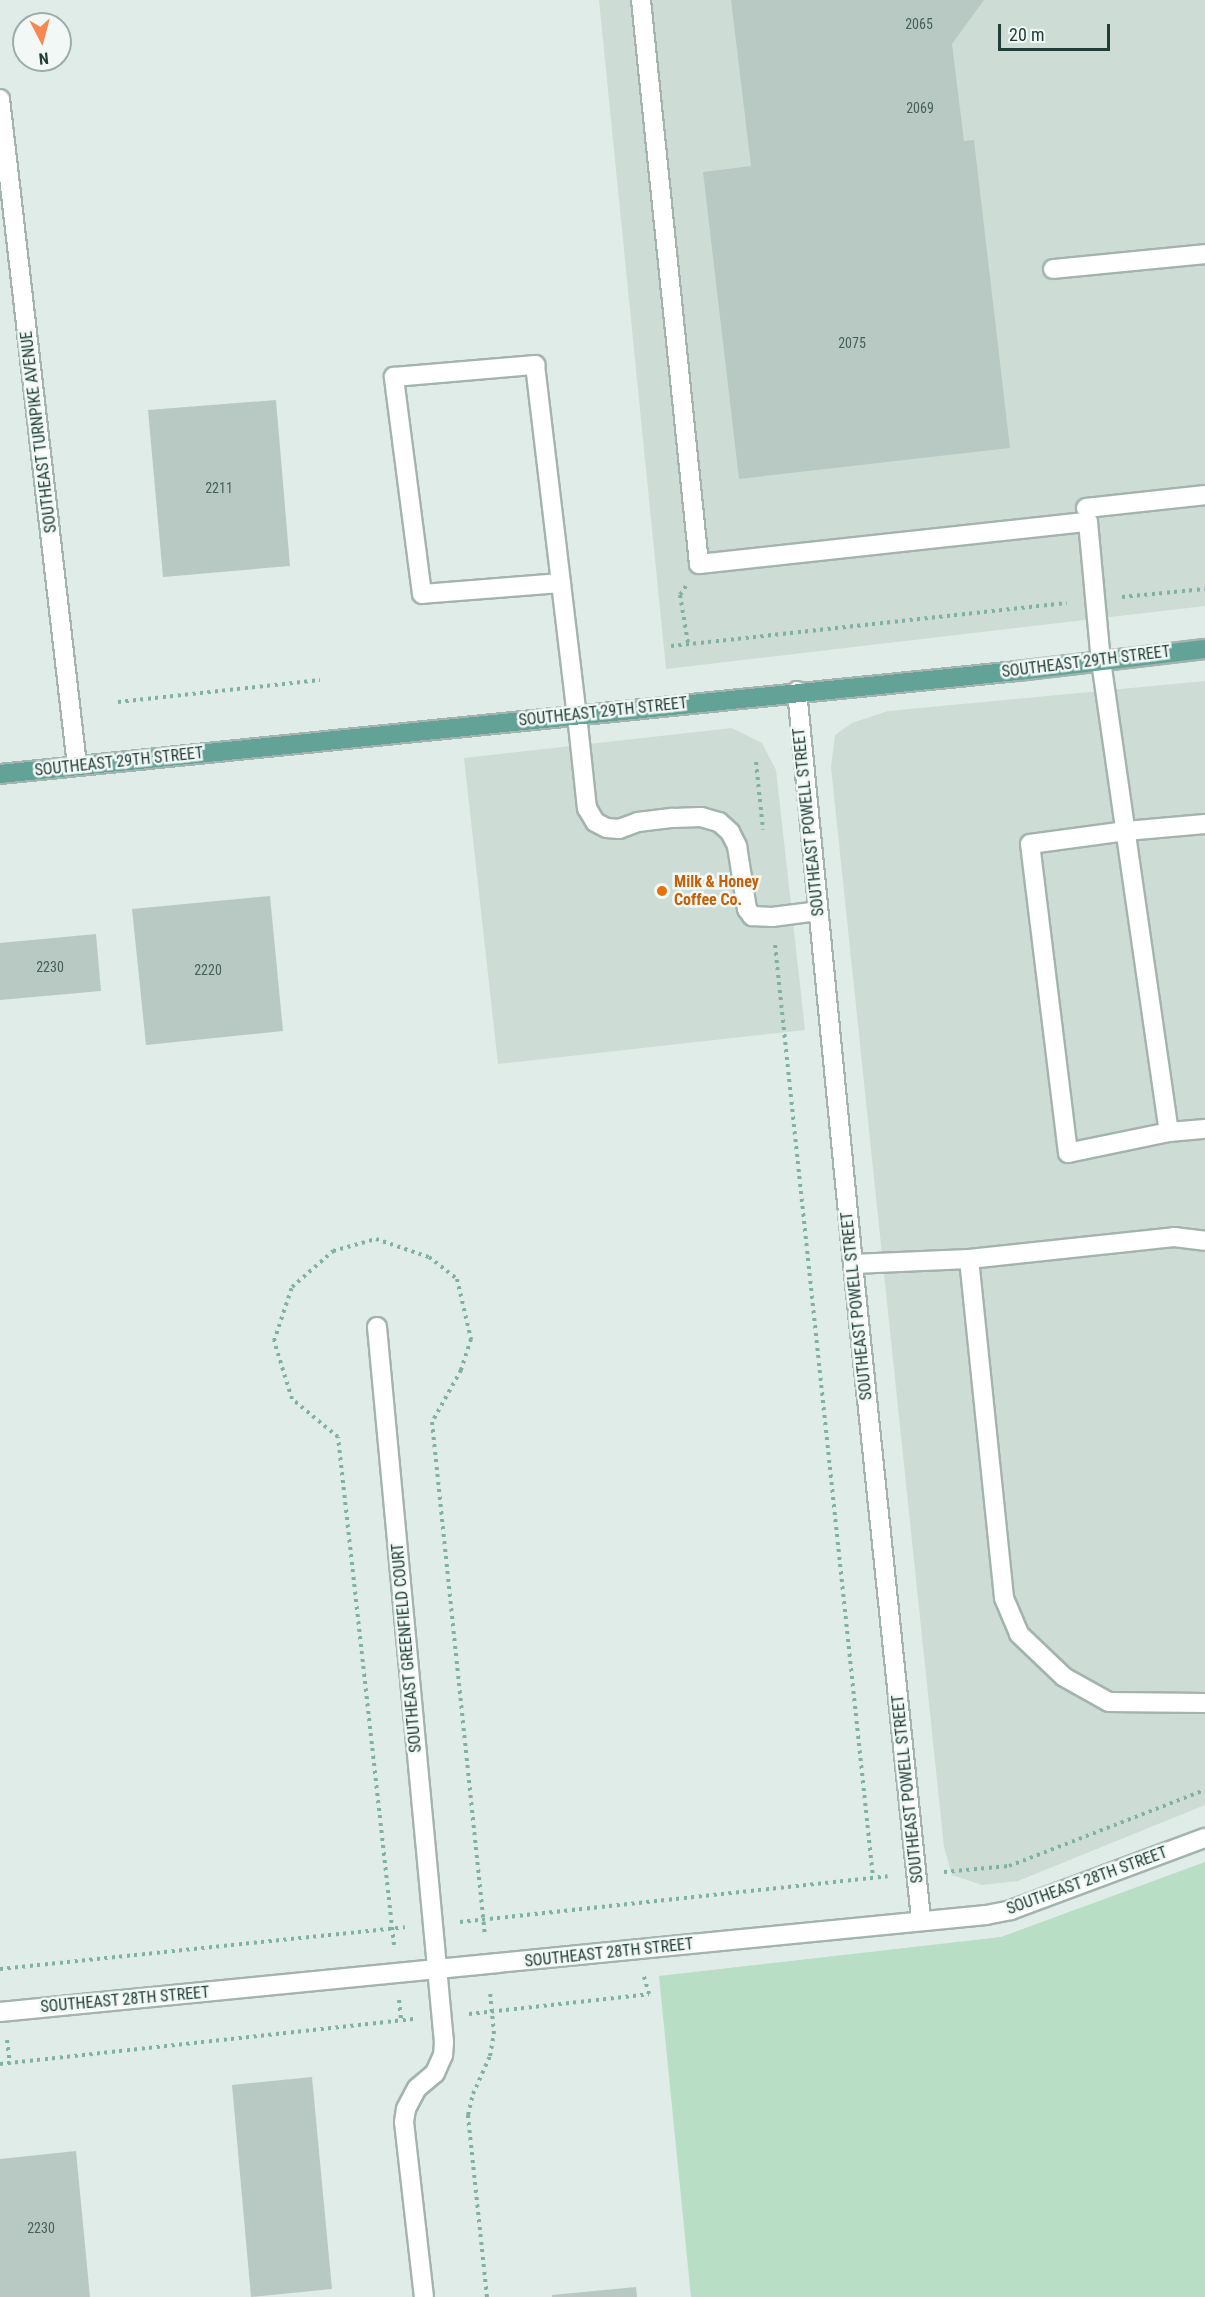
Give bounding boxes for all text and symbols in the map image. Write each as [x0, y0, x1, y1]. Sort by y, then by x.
north arrow [12, 12, 72, 72]
scale bar [1001, 12, 1114, 50]
house number: 2065 [905, 16, 933, 32]
text: 20 m [1009, 24, 1044, 45]
text: N [38, 48, 50, 68]
house number: 2069 [906, 100, 934, 116]
street label: SOUTHEAST TURNPIKE AVENUE [17, 330, 61, 534]
house number: 2075 [838, 335, 866, 351]
house number: 2211 [205, 480, 233, 496]
street label: SOUTHEAST 29TH STREET [1001, 642, 1171, 682]
street label: SOUTHEAST 29TH STREET [518, 694, 688, 730]
street label: SOUTHEAST POWELL STREET [790, 727, 828, 917]
street label: SOUTHEAST 29TH STREET [34, 744, 204, 780]
place label: Milk & Honey Coffee Co. [674, 872, 759, 910]
marker: Milk & Honey Coffee Co. [655, 884, 669, 898]
house number: 2230 [36, 959, 64, 975]
house number: 2220 [194, 962, 222, 978]
street label: SOUTHEAST POWELL STREET [838, 1211, 876, 1401]
street label: SOUTHEAST GREENFIELD COURT [388, 1542, 426, 1754]
street label: SOUTHEAST POWELL STREET [889, 1694, 927, 1884]
street label: SOUTHEAST 28TH STREET [1004, 1843, 1170, 1919]
street label: SOUTHEAST 28TH STREET [524, 1935, 694, 1971]
street label: SOUTHEAST 28TH STREET [40, 1983, 210, 2017]
house number: 2230 [27, 2220, 55, 2236]

